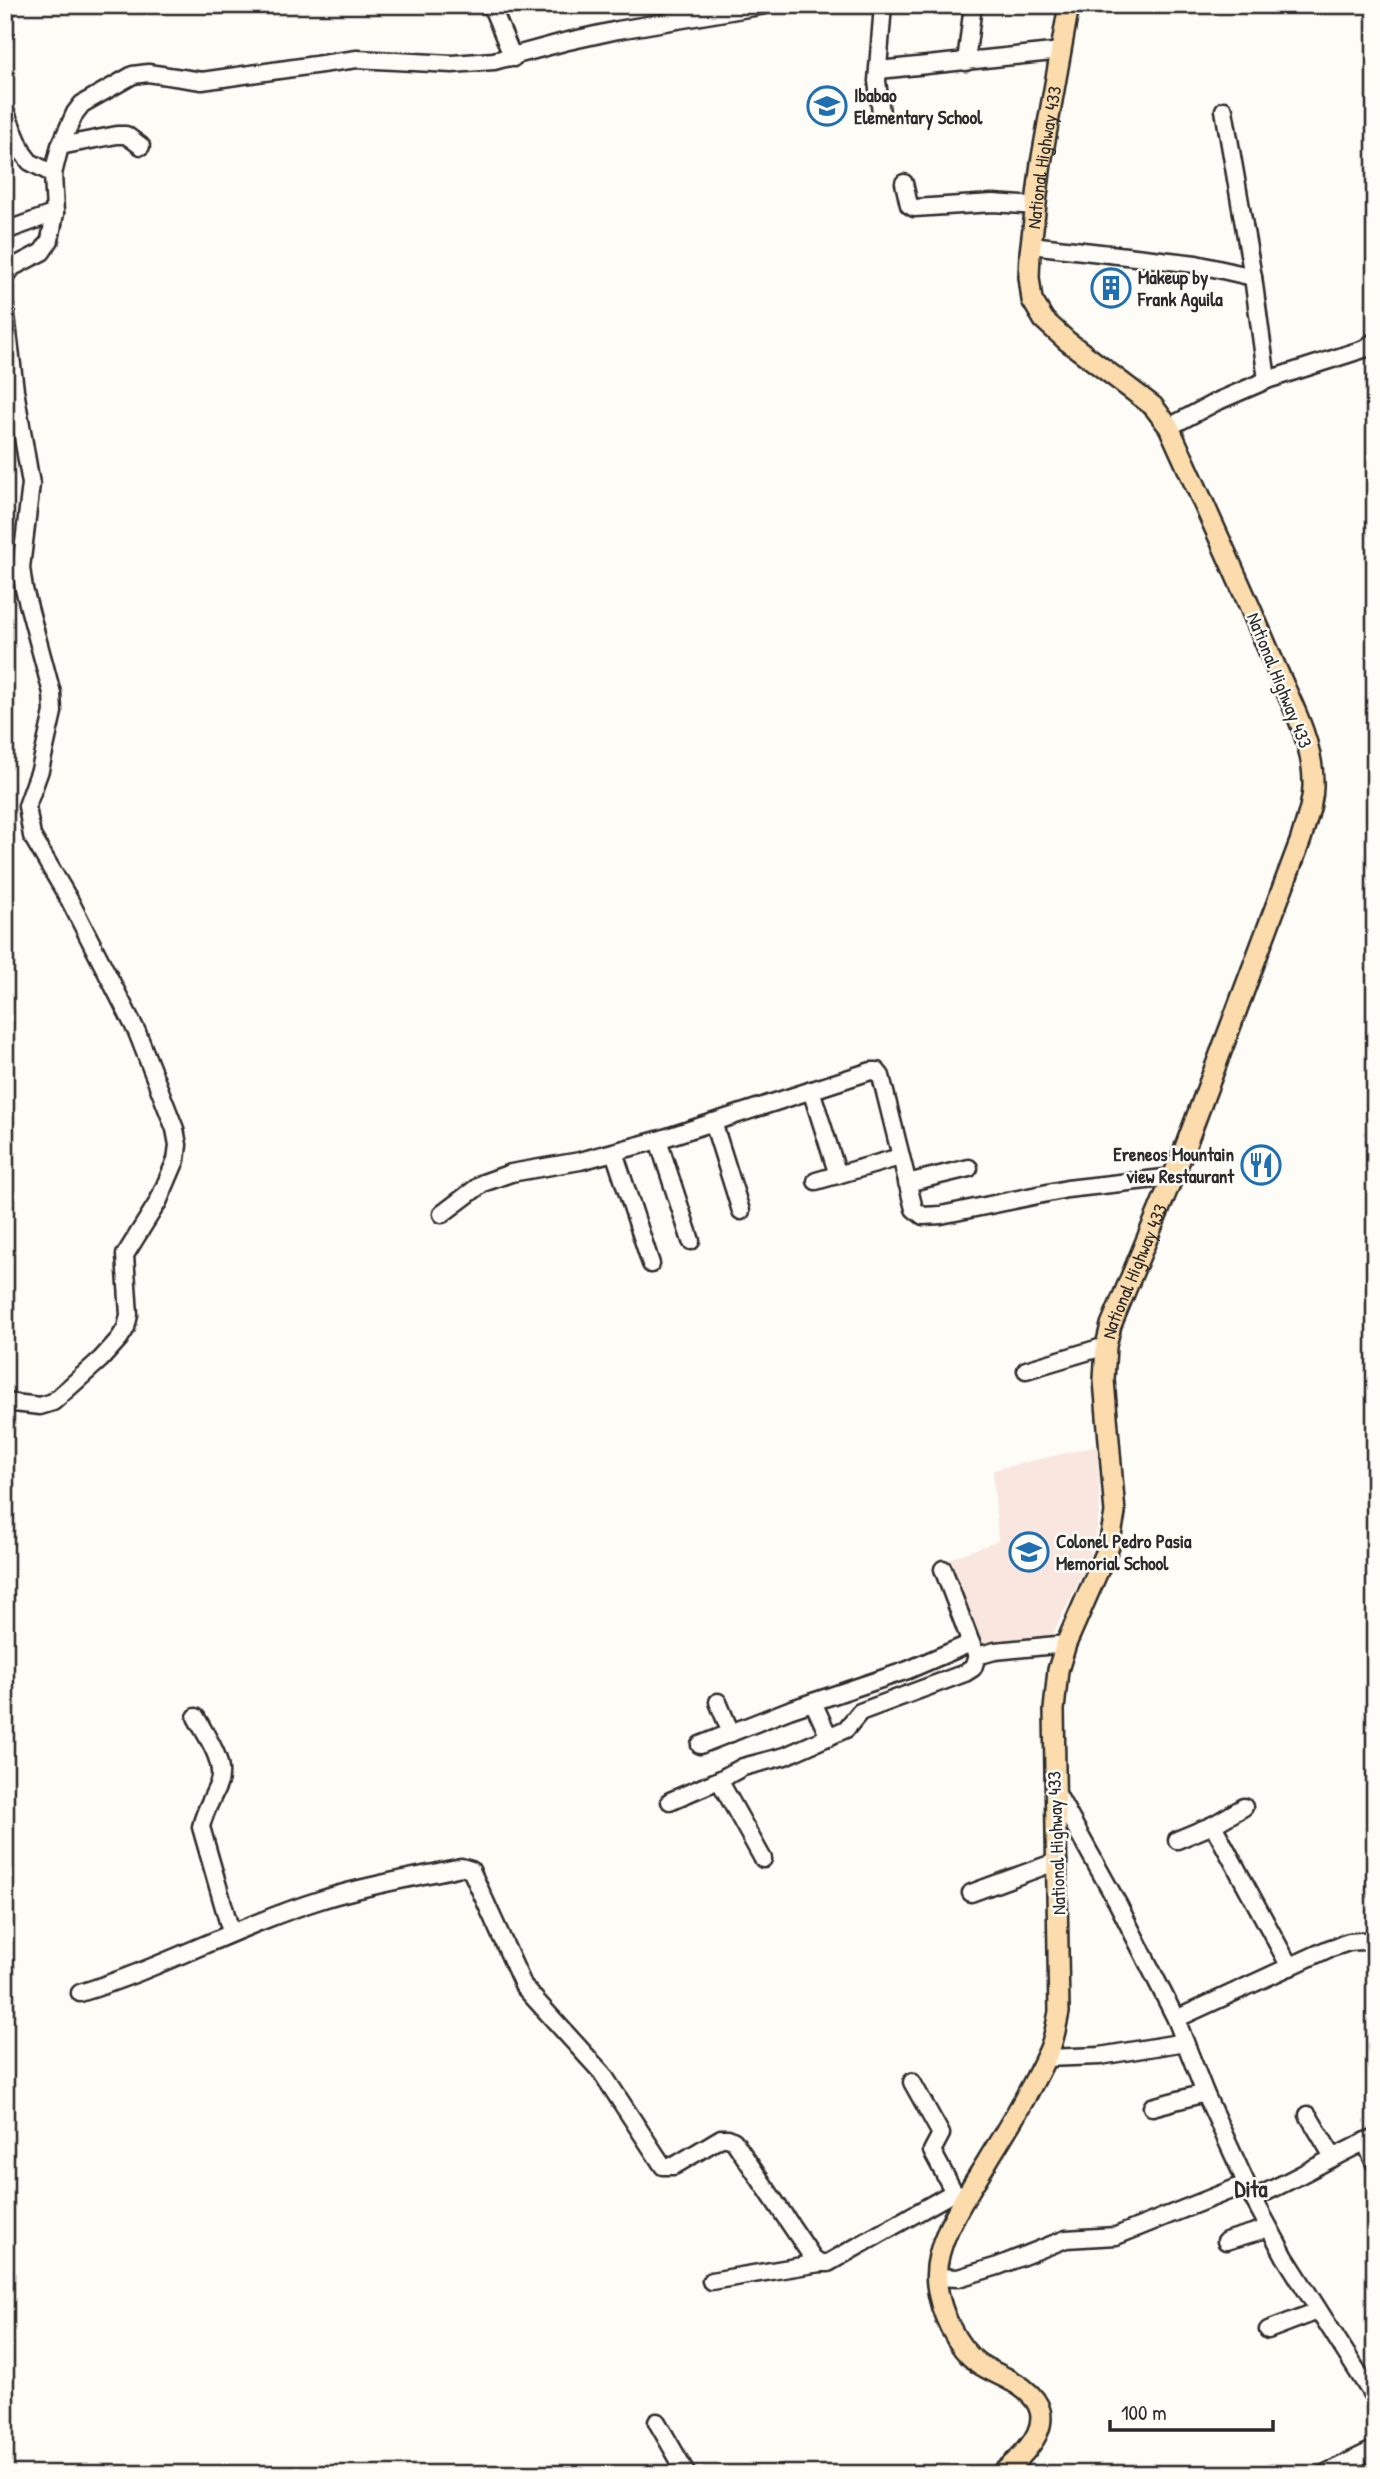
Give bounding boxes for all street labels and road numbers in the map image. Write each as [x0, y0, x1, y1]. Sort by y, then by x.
street label: National Highway 433 [1020, 84, 1067, 230]
street label: National Highway 433 [1241, 608, 1319, 752]
street label: National Highway 433 [1095, 1200, 1173, 1341]
street label: National Highway 433 [1040, 1771, 1072, 1915]

